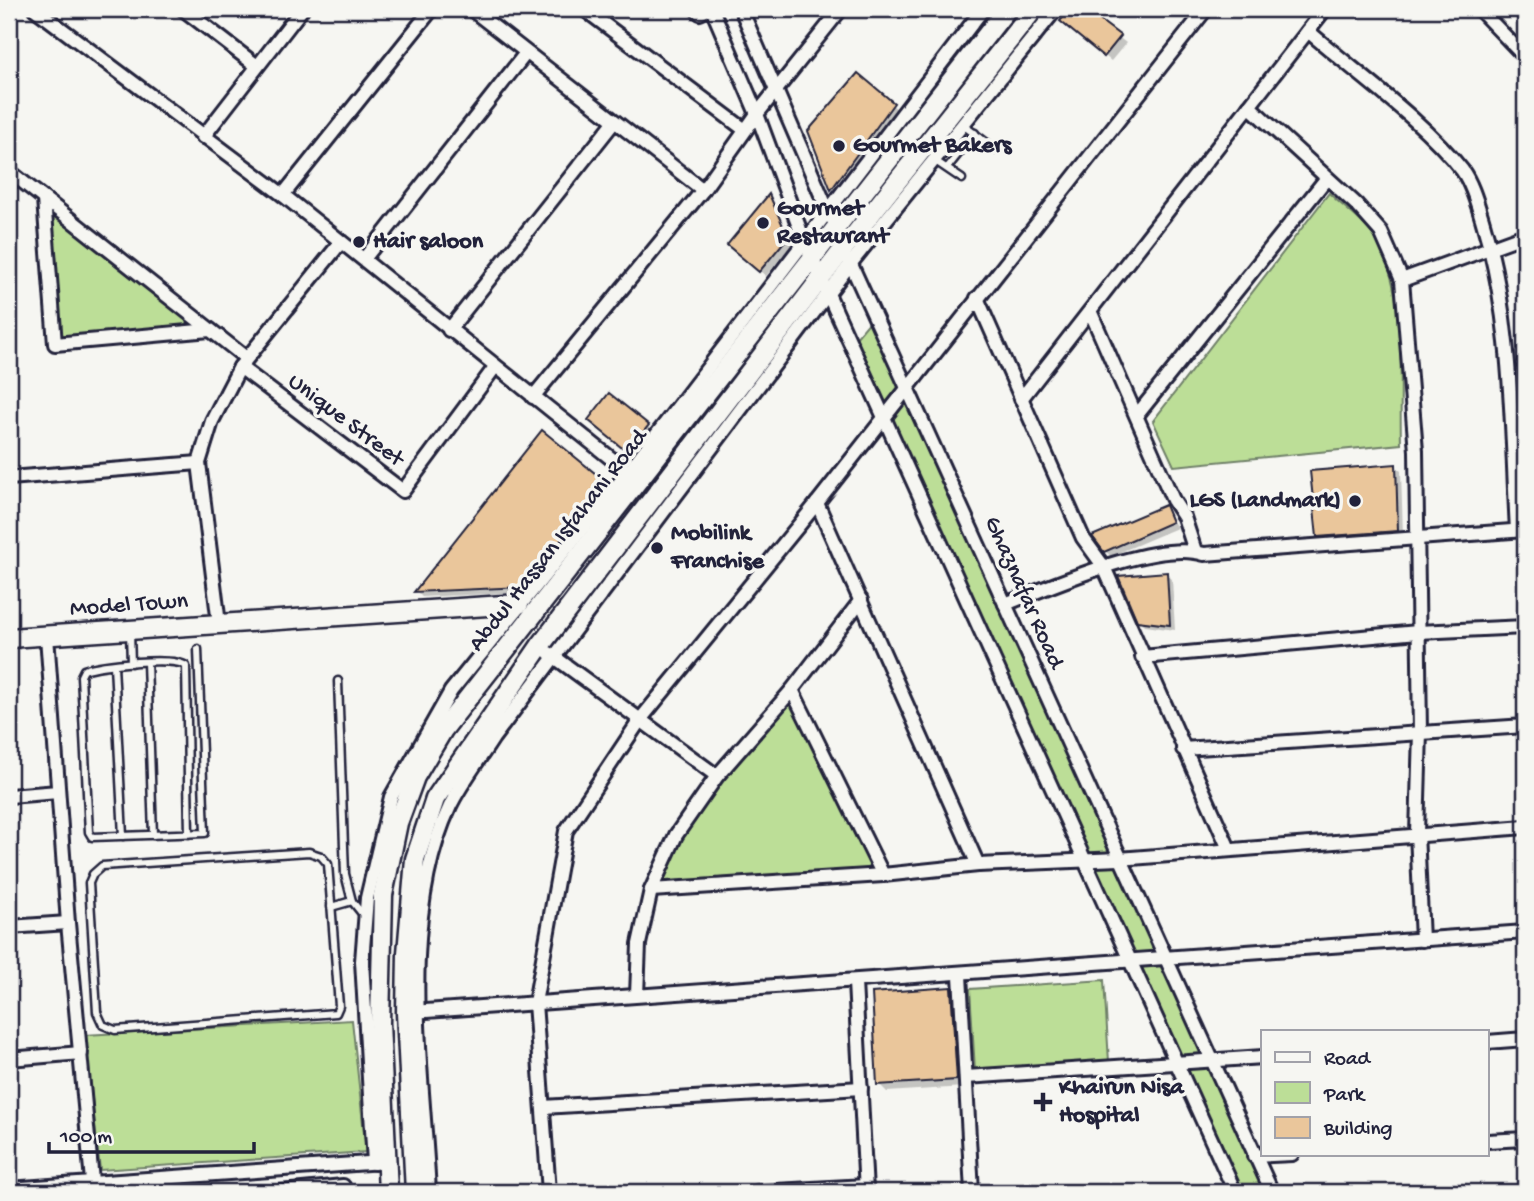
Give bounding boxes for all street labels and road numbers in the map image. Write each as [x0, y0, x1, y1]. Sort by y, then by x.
street label: Unique Street [281, 368, 411, 475]
street label: Abdul Hassan Isfahani Road [463, 422, 656, 658]
street label: Ghaznafar Road [976, 512, 1070, 676]
street label: Model Town [69, 587, 190, 625]

